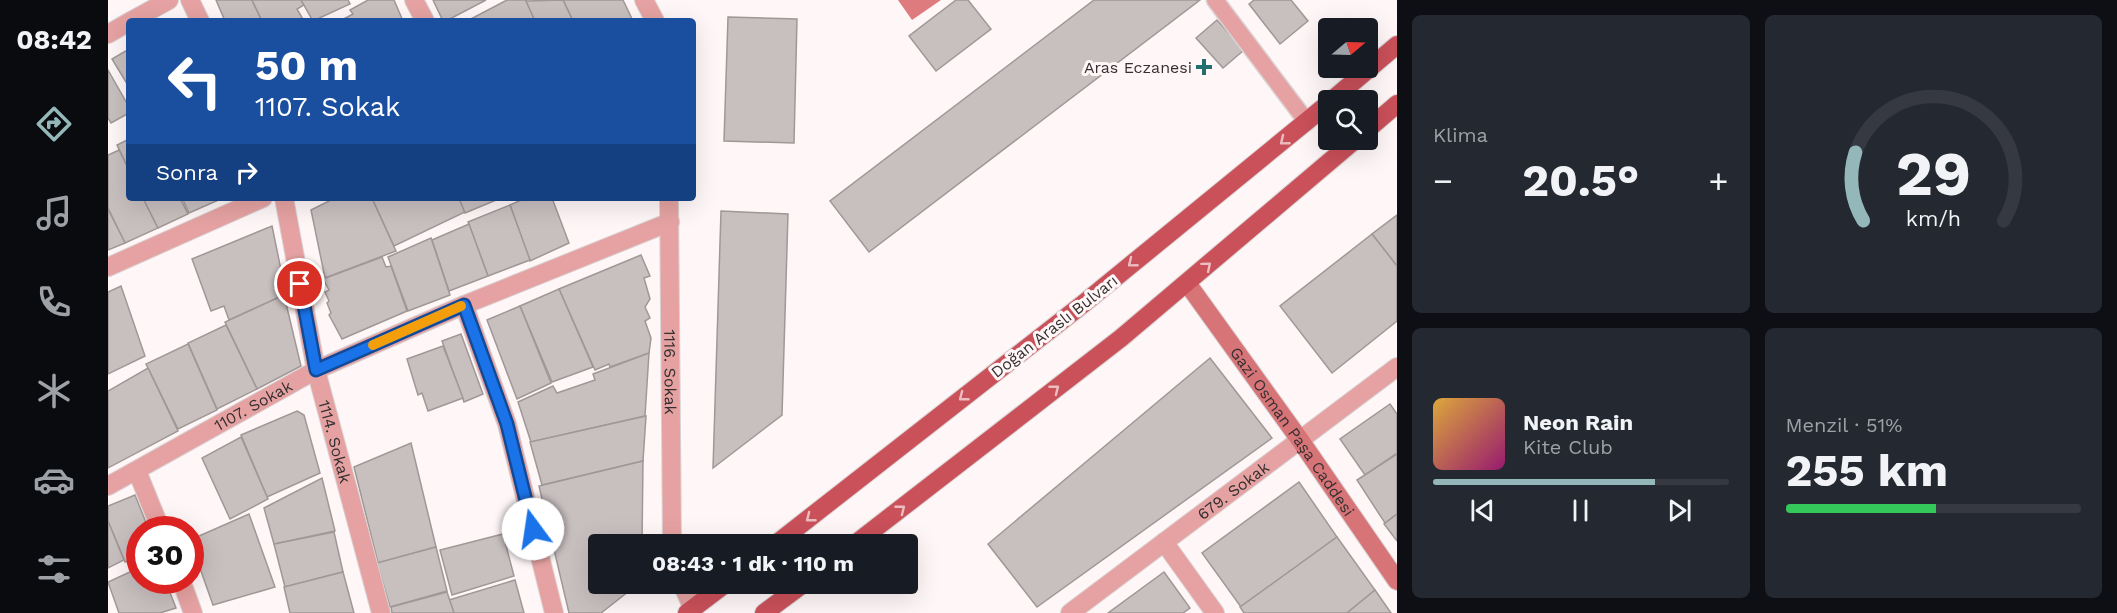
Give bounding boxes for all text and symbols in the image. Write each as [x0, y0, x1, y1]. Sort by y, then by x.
north arrow [1318, 18, 1378, 78]
map controls [1318, 18, 1378, 150]
text: 08:42 [16, 24, 92, 56]
text: 50 m [255, 41, 358, 90]
icon: left [156, 42, 234, 120]
place label: Aras Eczanesi [1084, 58, 1192, 77]
marker: Aras Eczanesi [1197, 60, 1211, 74]
button: search [1318, 90, 1378, 150]
text: 1107. Sokak [255, 91, 400, 123]
icon: directions [33, 103, 75, 145]
text: Klima [1433, 123, 1488, 147]
one-way arrow [1280, 133, 1291, 144]
text: 29 [1895, 137, 1971, 210]
text: 20.5° [1522, 154, 1639, 207]
icon: right [230, 156, 263, 189]
text: Sonra [156, 160, 218, 185]
text: − [1433, 161, 1453, 200]
text: + [1709, 161, 1729, 200]
icon: music [33, 192, 75, 234]
text: km/h [1906, 206, 1961, 231]
one-way arrow [1128, 256, 1139, 267]
pin [274, 258, 325, 309]
one-way arrow [1200, 262, 1211, 273]
icon: arrive [283, 267, 316, 300]
street label: Doğan Araslı Bulvarı [987, 271, 1121, 382]
icon: phone [33, 281, 75, 323]
street label: 1116. Sokak [660, 329, 680, 415]
street label: Gazi Osman Paşa Caddesi [1226, 343, 1358, 520]
icon: climate [33, 370, 75, 412]
street label: 1107. Sokak [211, 376, 296, 435]
one-way arrow [1049, 385, 1060, 396]
one-way arrow [959, 390, 970, 401]
street label: 1114. Sokak [314, 398, 355, 485]
text: Neon Rain [1523, 410, 1633, 435]
text: Menzil · 51% [1786, 413, 1902, 437]
text: Kite Club [1523, 435, 1613, 459]
text: 255 km [1786, 444, 1948, 497]
street label: 679. Sokak [1194, 458, 1273, 524]
icon: car [33, 459, 75, 501]
icon: previous [1466, 494, 1499, 527]
icon: pause [1564, 494, 1597, 527]
icon: next [1663, 494, 1696, 527]
position arrow [501, 497, 565, 561]
one-way arrow [895, 505, 906, 516]
one-way arrow [806, 511, 817, 522]
speed limit sign: 30 [126, 516, 204, 594]
icon: filters [33, 548, 75, 590]
text: 08:43 · 1 dk · 110 m [652, 551, 854, 576]

